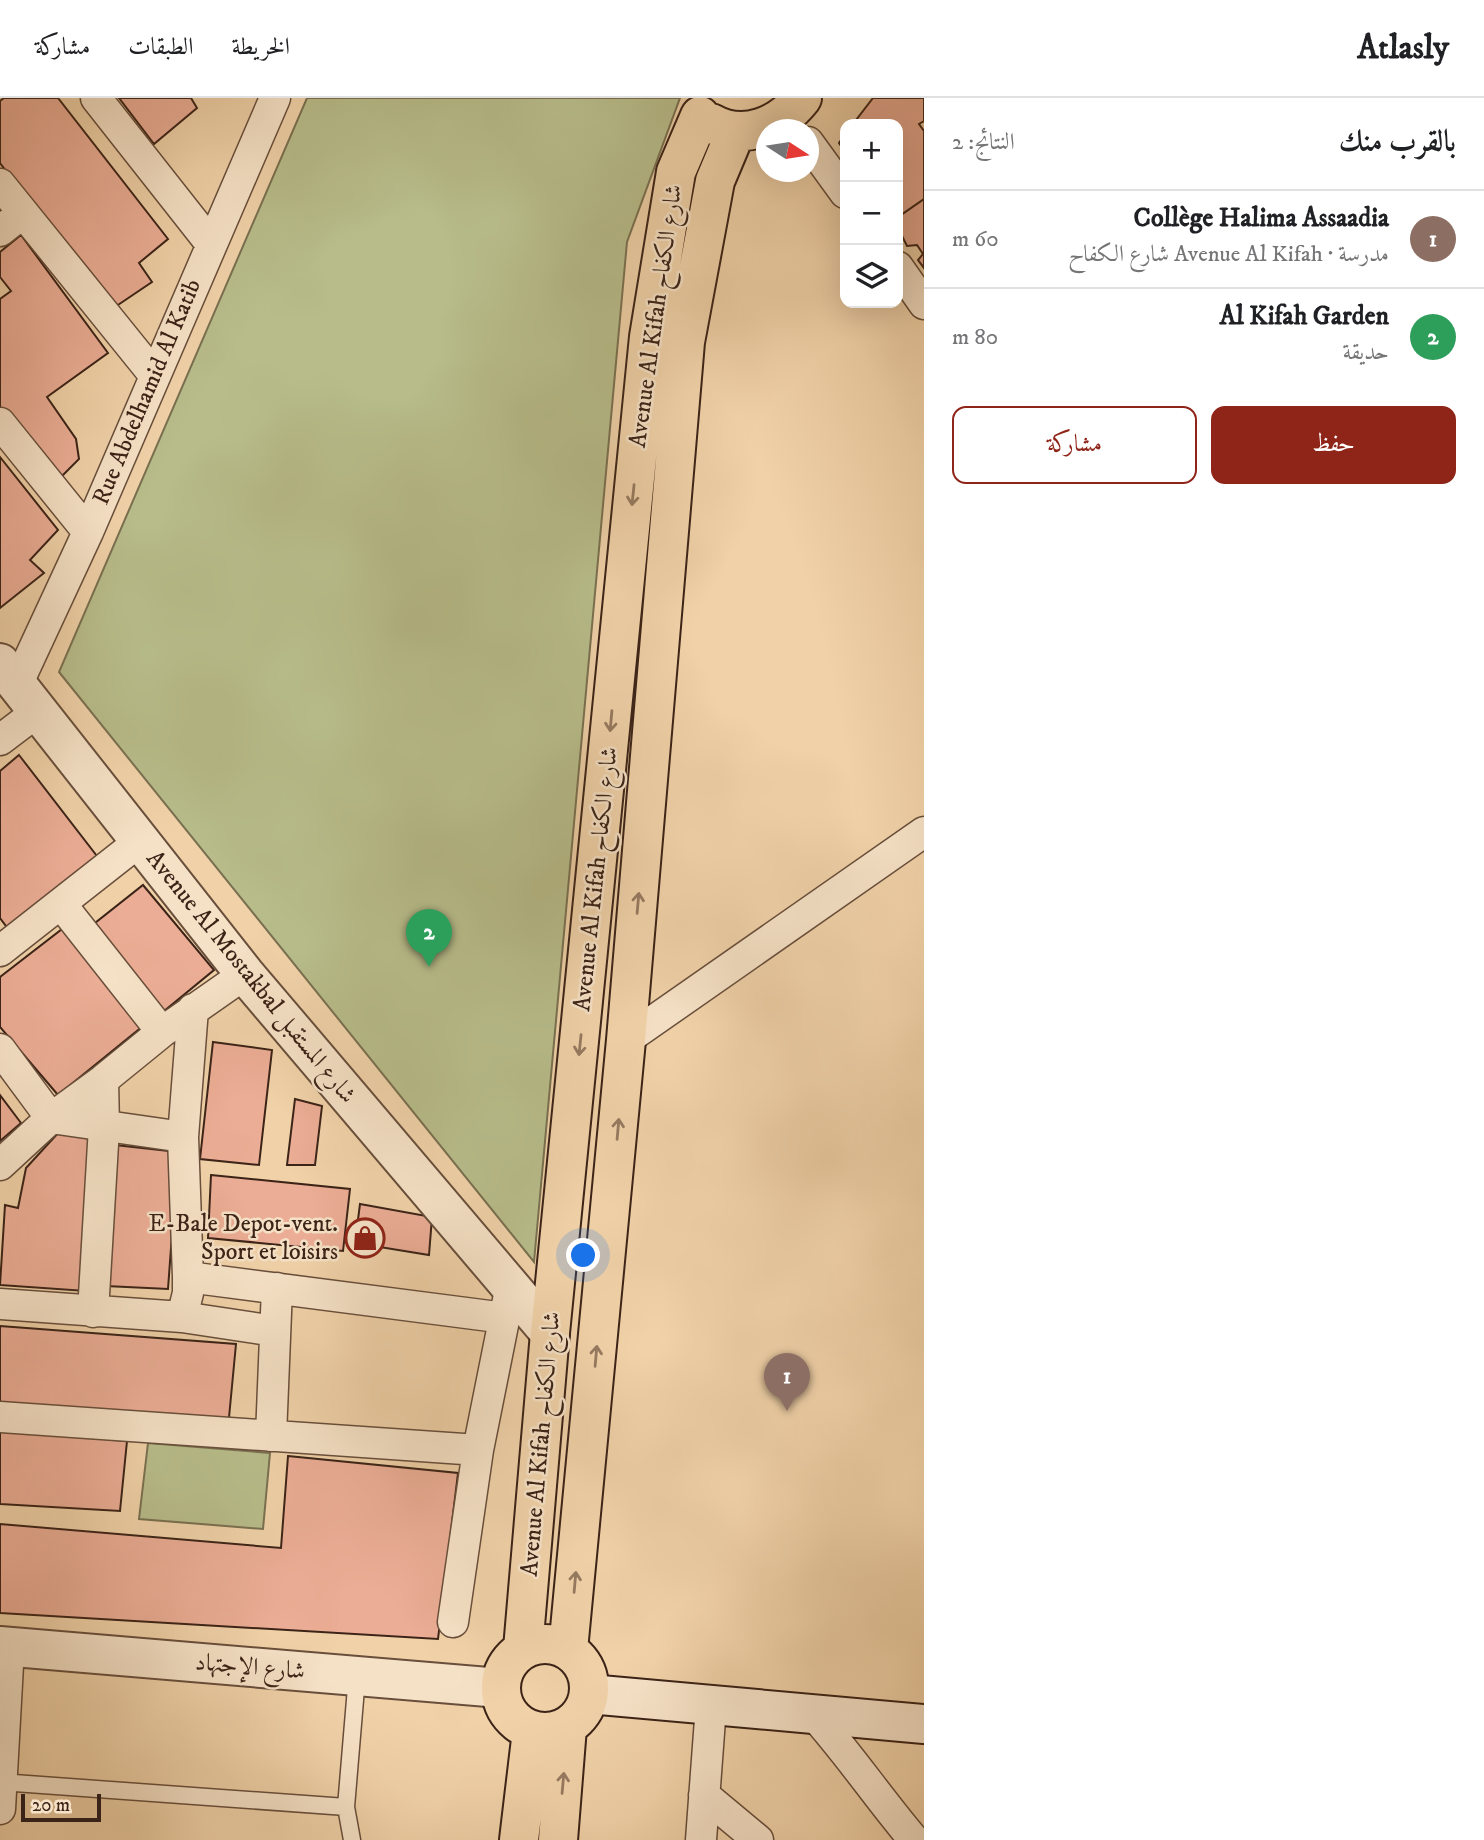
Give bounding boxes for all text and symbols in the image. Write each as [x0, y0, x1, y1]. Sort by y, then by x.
text: Atlasly [1357, 28, 1449, 69]
text: مشاركة [35, 32, 90, 62]
text: الطبقات [128, 32, 194, 62]
text: الخريطة [232, 32, 290, 62]
north arrow [756, 119, 819, 182]
map controls [840, 119, 903, 308]
button: + [840, 119, 903, 182]
text: بالقرب منك [1339, 124, 1456, 161]
text: النتائج: 2 [952, 128, 1015, 157]
street label: Avenue Al Kifah شارع الكفاح [623, 182, 694, 450]
button: − [840, 182, 903, 245]
text: Collège Halima Assaadia [1134, 202, 1389, 235]
text: 60 m [952, 225, 999, 254]
text: 1 [1429, 225, 1437, 254]
text: مدرسة · Avenue Al Kifah شارع الكفاح [1068, 240, 1389, 269]
button: layers [840, 245, 903, 308]
street label: Rue Abdelhamid Al Katib [86, 275, 208, 509]
text: Al Kifah Garden [1219, 300, 1389, 333]
text: 80 m [952, 323, 998, 352]
text: 2 [1427, 323, 1439, 352]
text: حديقة [1342, 338, 1389, 367]
button: مشاركة [952, 406, 1197, 484]
button: حفظ [1211, 406, 1456, 484]
one-way arrow [626, 483, 639, 505]
one-way arrow [604, 709, 617, 732]
street label: Avenue Al Kifah شارع الكفاح [567, 745, 630, 1013]
street label: Avenue Al Mostakbal شارع المستقبل [136, 844, 362, 1112]
one-way arrow [632, 892, 645, 914]
pin: 2 [406, 909, 452, 967]
one-way arrow [573, 1033, 586, 1056]
one-way arrow [612, 1118, 625, 1141]
place label: E-Bale Depot-vent. Sport et loisirs [148, 1209, 338, 1267]
shop icon: E-Bale Depot-vent. Sport et loisirs [344, 1217, 386, 1259]
your location [566, 1238, 600, 1272]
street label: Avenue Al Kifah شارع الكفاح [514, 1310, 573, 1578]
one-way arrow [590, 1345, 603, 1367]
pin: 1 [764, 1353, 810, 1411]
one-way arrow [568, 1571, 581, 1594]
street label: شارع الإجتهاد [193, 1647, 306, 1691]
one-way arrow [557, 1773, 570, 1795]
scale bar [21, 1791, 102, 1823]
text: 20 m [32, 1794, 70, 1817]

